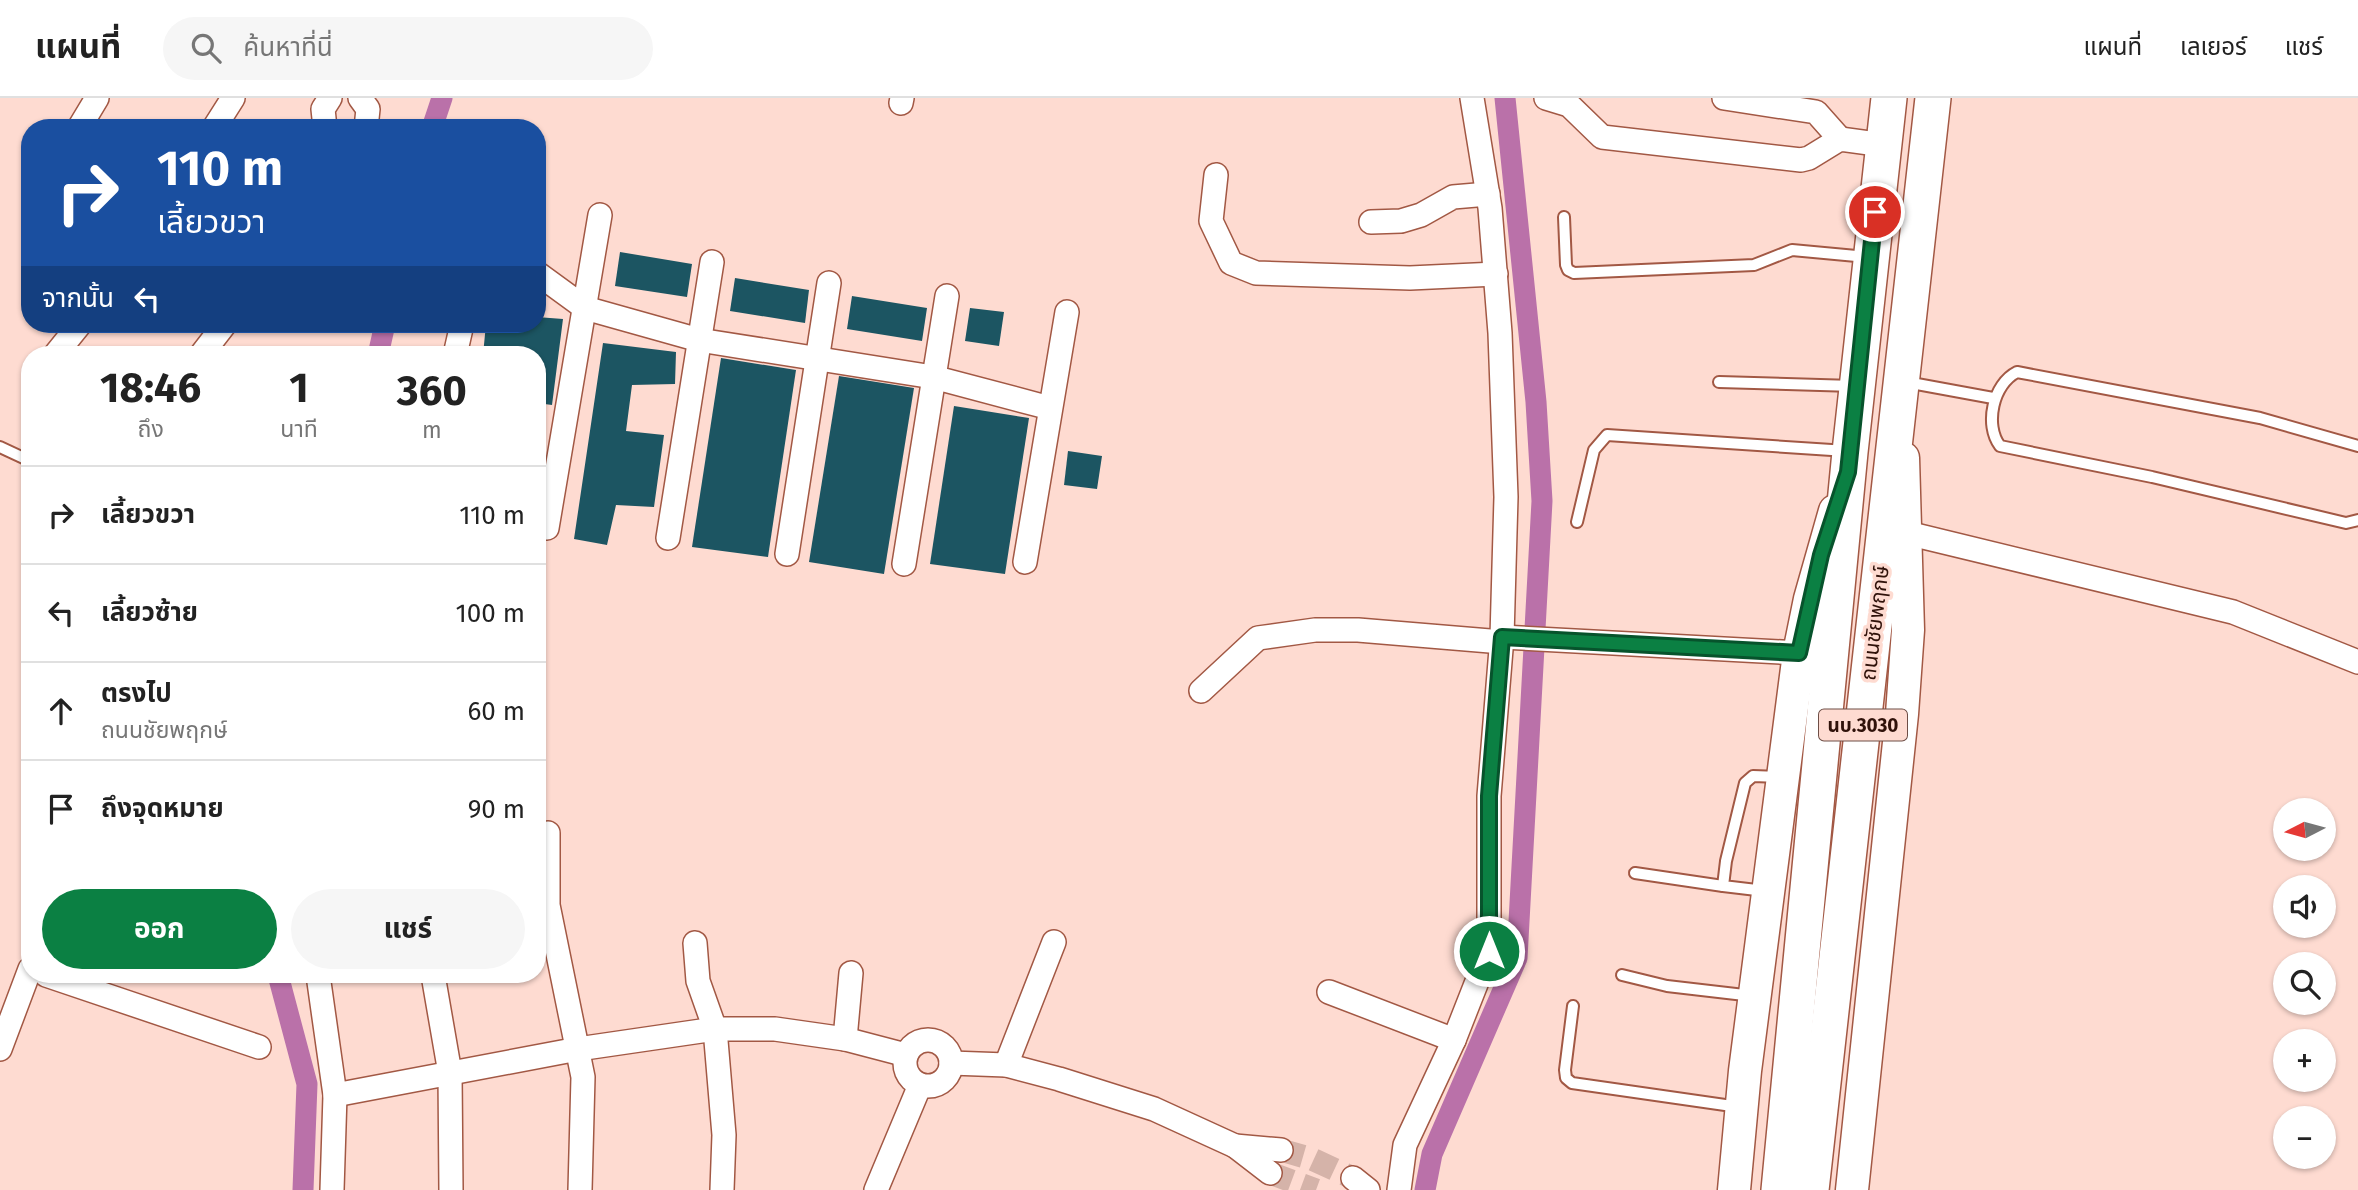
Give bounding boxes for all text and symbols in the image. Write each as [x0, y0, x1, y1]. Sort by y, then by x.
search box [163, 17, 653, 80]
text: แผนที่ [35, 27, 121, 67]
icon: search [187, 29, 225, 67]
text: ค้นหาที่นี่ [243, 32, 333, 63]
text: แผนที่ [2084, 33, 2142, 61]
text: เลเยอร์ [2180, 33, 2247, 61]
text: แชร์ [2285, 33, 2323, 61]
text: 110 m [157, 139, 283, 198]
icon: right [42, 147, 133, 238]
pin [1845, 182, 1905, 242]
icon: arrive [1856, 193, 1894, 231]
text: เลี้ยวขวา [157, 203, 265, 241]
icon: left [128, 280, 166, 318]
text: จากนั้น [42, 283, 114, 314]
text: 18:46 [100, 363, 201, 413]
text: 1 [289, 363, 309, 413]
text: 360 [397, 366, 467, 416]
text: ถึง [138, 415, 164, 443]
text: นาที [280, 415, 318, 443]
text: m [422, 416, 442, 444]
icon: right [42, 496, 80, 534]
text: เลี้ยวขวา [101, 499, 195, 530]
text: 110 m [459, 500, 525, 531]
street label: ถนนชัยพฤกษ์ [1855, 564, 1895, 682]
icon: left [42, 594, 80, 632]
text: เลี้ยวซ้าย [101, 597, 198, 628]
text: 100 m [456, 598, 525, 629]
text: ตรงไป [101, 678, 172, 709]
icon: ahead [42, 692, 80, 730]
text: 60 m [467, 696, 525, 727]
road number: นบ.3030 [1819, 710, 1907, 740]
text: ถนนชัยพฤกษ์ [101, 716, 228, 744]
icon: arrive [42, 790, 80, 828]
text: ถึงจุดหมาย [101, 793, 224, 824]
text: 90 m [468, 794, 525, 825]
north arrow [2273, 798, 2336, 861]
map controls [2273, 798, 2336, 1169]
button: sound [2273, 875, 2336, 938]
button: ออก [42, 889, 277, 969]
button: แชร์ [291, 889, 525, 969]
position arrow [1452, 914, 1526, 988]
button: search [2273, 952, 2336, 1015]
button: + [2273, 1029, 2336, 1092]
button: − [2273, 1106, 2336, 1169]

